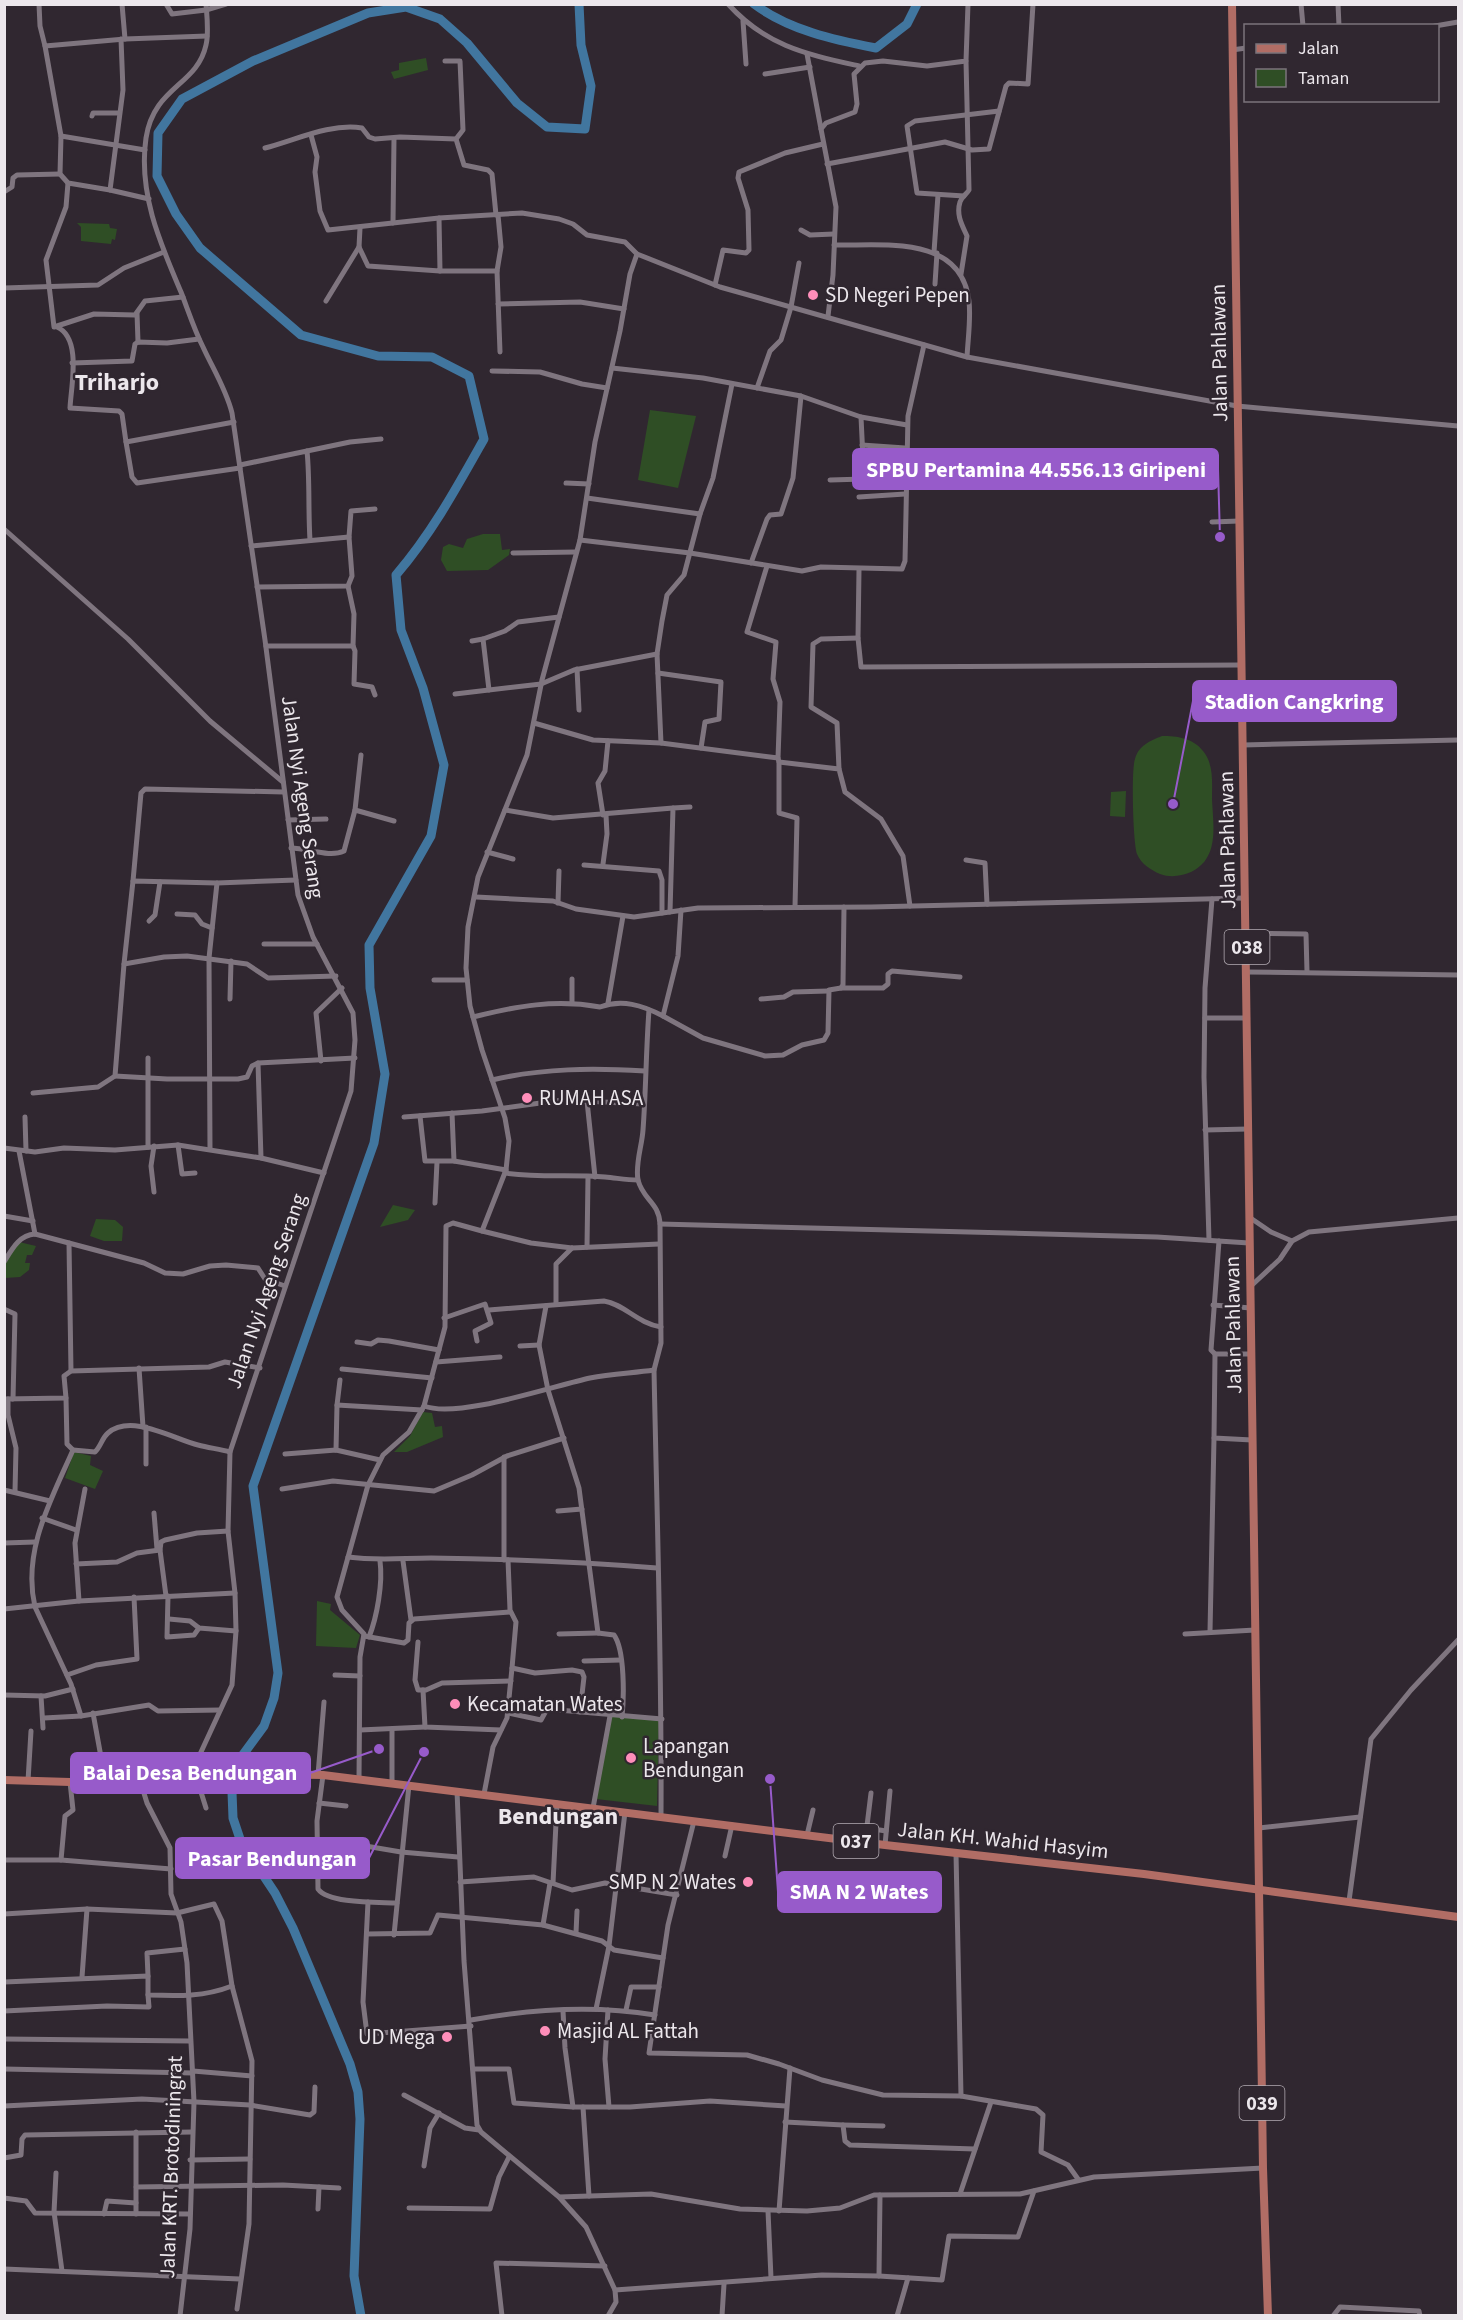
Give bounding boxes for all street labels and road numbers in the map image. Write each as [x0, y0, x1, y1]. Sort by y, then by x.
street label: Jalan Pahlawan [1203, 284, 1235, 422]
street label: Jalan Nyi Ageng Serang [274, 694, 332, 901]
street label: Jalan Pahlawan [1211, 771, 1243, 909]
road number: 038 [1224, 930, 1270, 964]
street label: Jalan Nyi Ageng Serang [219, 1189, 314, 1393]
street label: Jalan Pahlawan [1217, 1256, 1249, 1394]
street label: Jalan KH. Wahid Hasyim [896, 1814, 1110, 1866]
road number: 037 [834, 1824, 878, 1858]
street label: Jalan KRT. Brotodiningrat [152, 2055, 190, 2279]
road number: 039 [1240, 2086, 1284, 2120]

